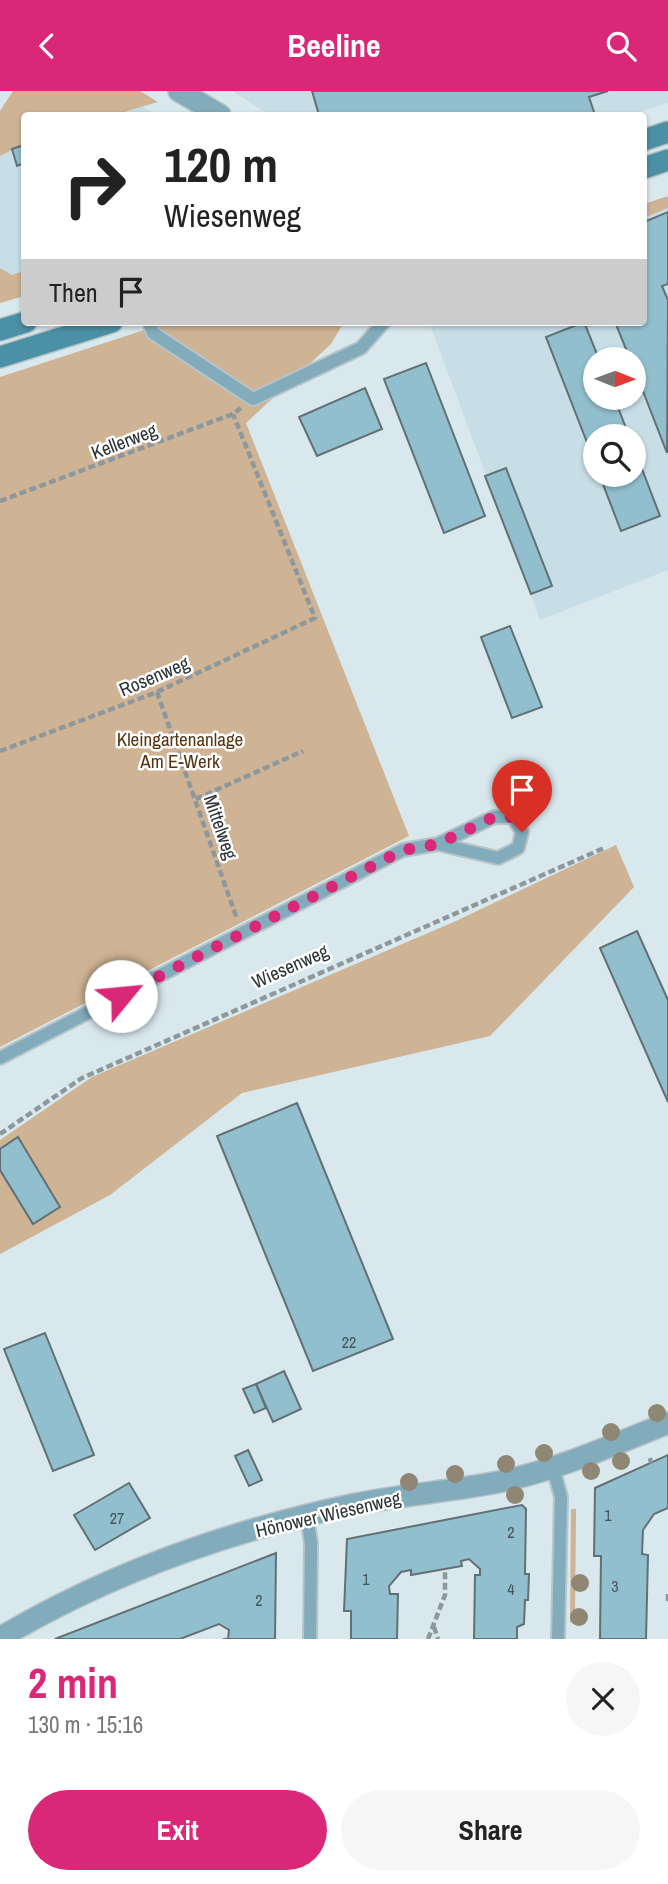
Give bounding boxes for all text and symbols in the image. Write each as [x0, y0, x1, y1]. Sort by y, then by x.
text: Beeline [287, 24, 381, 67]
icon: back [28, 27, 66, 65]
icon: search [602, 27, 640, 65]
text: 120 m [164, 131, 278, 197]
icon: right [49, 140, 140, 231]
text: Wiesenweg [164, 194, 301, 237]
icon: arrive [112, 273, 150, 311]
text: Then [49, 275, 98, 310]
north arrow [583, 347, 646, 409]
map controls [583, 347, 646, 487]
street label: Kellerweg [87, 416, 161, 465]
button: search [583, 424, 646, 487]
street label: Rosenweg [115, 650, 193, 702]
park label: Kleingartenanlage Am E-Werk [117, 726, 243, 774]
pin [492, 760, 552, 832]
icon: arrive [503, 771, 541, 809]
street label: Mittelweg [198, 791, 244, 863]
street label: Wiesenweg [248, 937, 333, 994]
position arrow [84, 959, 158, 1033]
house number: 22 [342, 1331, 356, 1353]
street label: Hönower Wiesenweg [253, 1485, 403, 1543]
house number: 1 [604, 1504, 612, 1526]
house number: 27 [110, 1507, 124, 1529]
house number: 2 [507, 1521, 515, 1543]
house number: 1 [362, 1568, 370, 1590]
house number: 3 [611, 1575, 619, 1597]
house number: 4 [507, 1578, 515, 1600]
house number: 2 [255, 1589, 263, 1611]
text: 2 min [28, 1655, 118, 1711]
button: close [566, 1662, 640, 1736]
text: 130 m · 15:16 [28, 1709, 143, 1740]
button: Exit [28, 1790, 327, 1870]
button: Share [341, 1790, 640, 1870]

